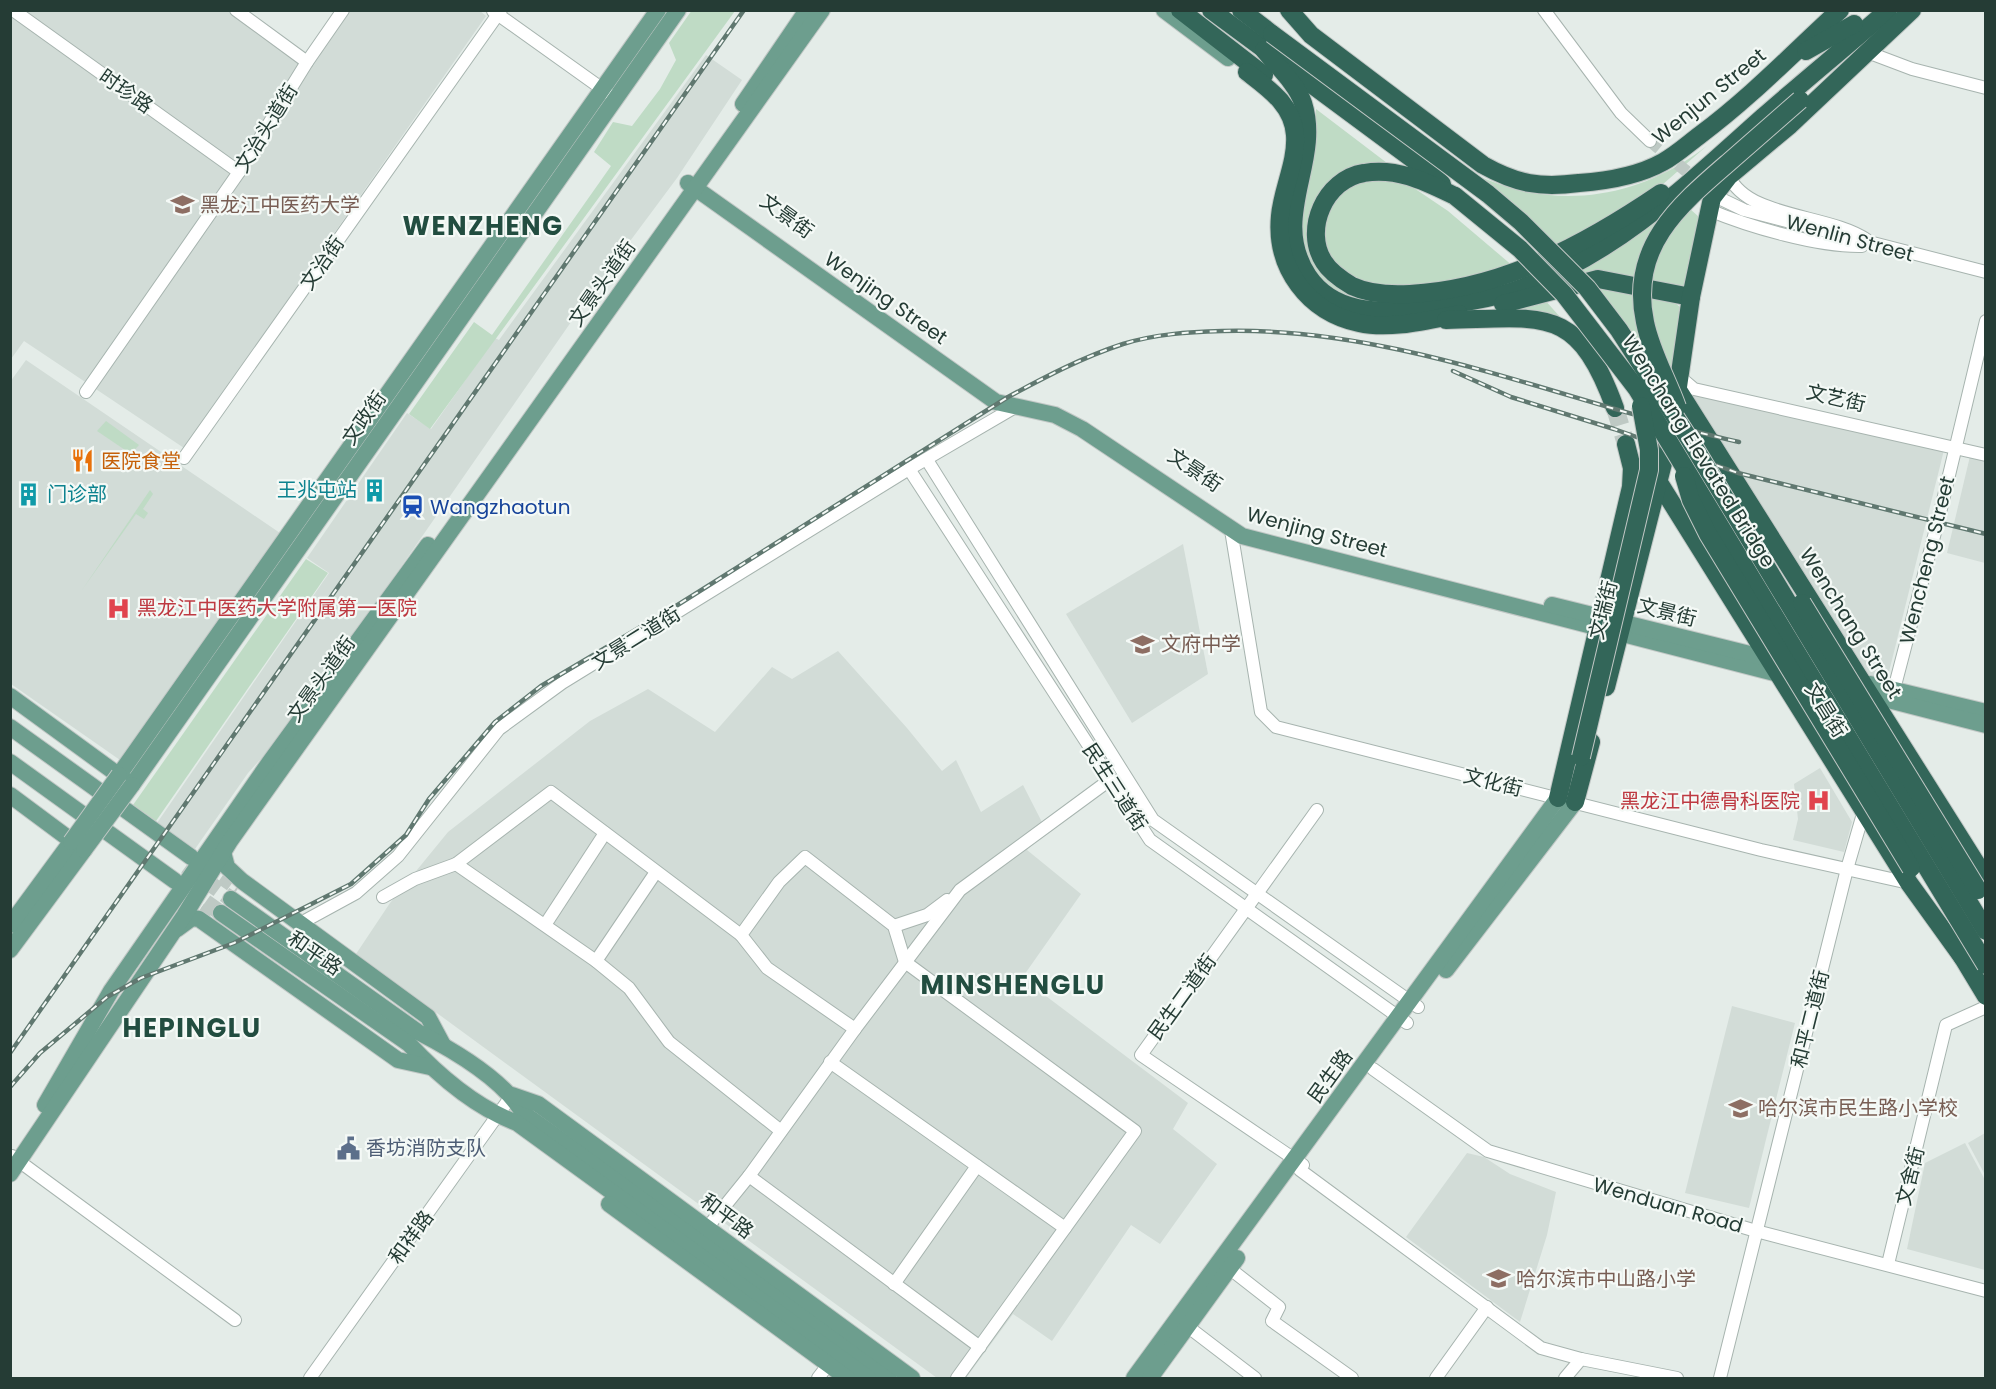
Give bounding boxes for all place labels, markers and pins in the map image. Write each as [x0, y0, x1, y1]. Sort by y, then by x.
place label: 黑龙江中医药大学 [200, 191, 360, 219]
school or university icon: 黑龙江中医药大学 [169, 192, 195, 218]
place label: 医院食堂 [101, 447, 181, 475]
restaurant icon: 医院食堂 [70, 448, 96, 474]
place label: 王兆屯站 [277, 476, 357, 504]
building icon: 王兆屯站 [362, 477, 388, 503]
place label: 门诊部 [47, 480, 107, 508]
building icon: 门诊部 [16, 481, 42, 507]
place label: Wangzhaotun [430, 493, 570, 521]
station icon: Wangzhaotun [399, 494, 425, 520]
place label: 黑龙江中医药大学附属第一医院 [137, 594, 417, 622]
hospital icon: 黑龙江中医药大学附属第一医院 [106, 595, 132, 621]
place label: 文府中学 [1161, 630, 1241, 658]
school or university icon: 文府中学 [1130, 631, 1156, 657]
place label: 黑龙江中德骨科医院 [1620, 787, 1800, 815]
hospital icon: 黑龙江中德骨科医院 [1805, 788, 1831, 814]
place label: 哈尔滨市民生路小学校 [1758, 1094, 1958, 1122]
school or university icon: 哈尔滨市民生路小学校 [1727, 1095, 1753, 1121]
place label: 香坊消防支队 [366, 1134, 486, 1162]
public building icon: 香坊消防支队 [335, 1135, 361, 1161]
place label: 哈尔滨市中山路小学 [1516, 1265, 1696, 1293]
school or university icon: 哈尔滨市中山路小学 [1485, 1266, 1511, 1292]

